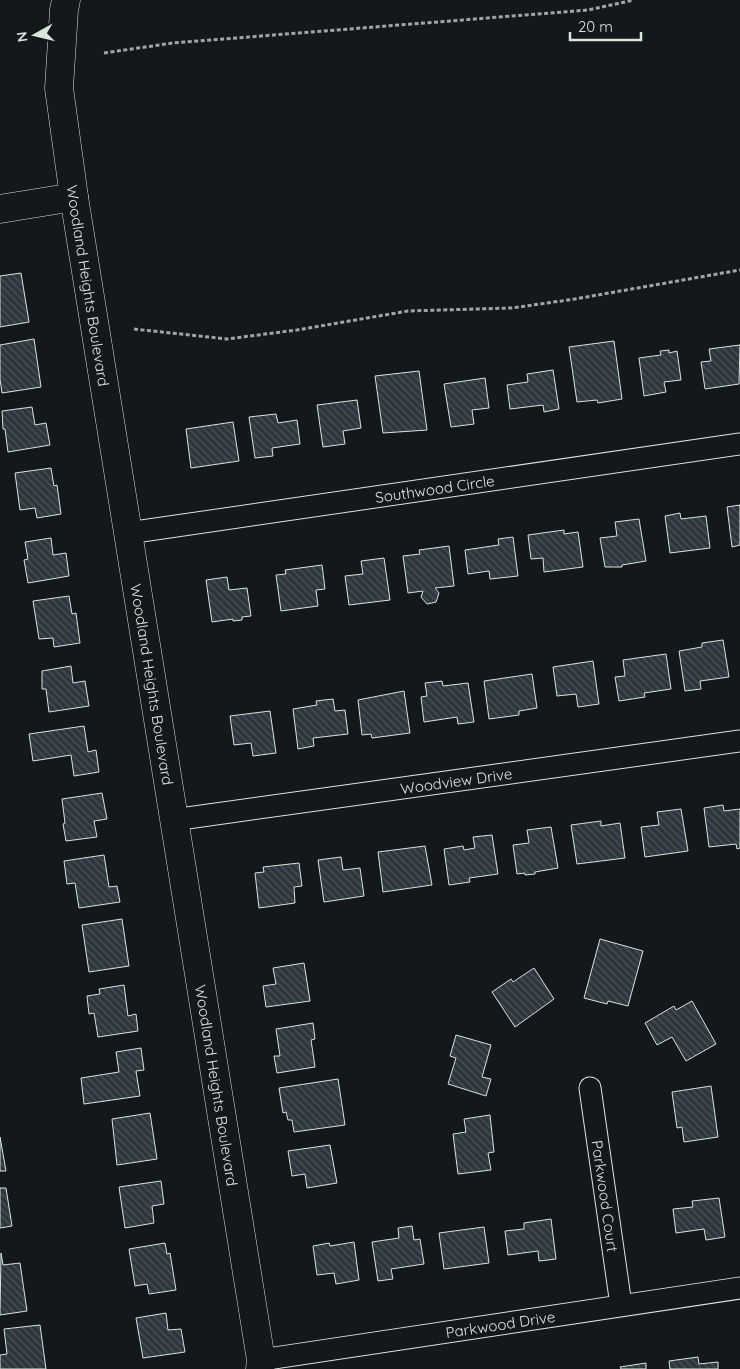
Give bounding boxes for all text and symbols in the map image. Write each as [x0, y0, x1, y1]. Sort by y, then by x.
north arrow [10, 10, 60, 60]
scale bar [570, 10, 641, 42]
text: 20 m [578, 17, 613, 36]
text: N [12, 30, 32, 43]
street label: Woodland Heights Boulevard [63, 184, 114, 387]
street label: Southwood Circle [374, 470, 496, 506]
street label: Woodland Heights Boulevard [127, 582, 178, 786]
street label: Woodview Drive [399, 763, 513, 798]
street label: Woodland Heights Boulevard [191, 983, 242, 1187]
street label: Parkwood Court [588, 1139, 623, 1253]
street label: Parkwood Drive [444, 1306, 556, 1342]

